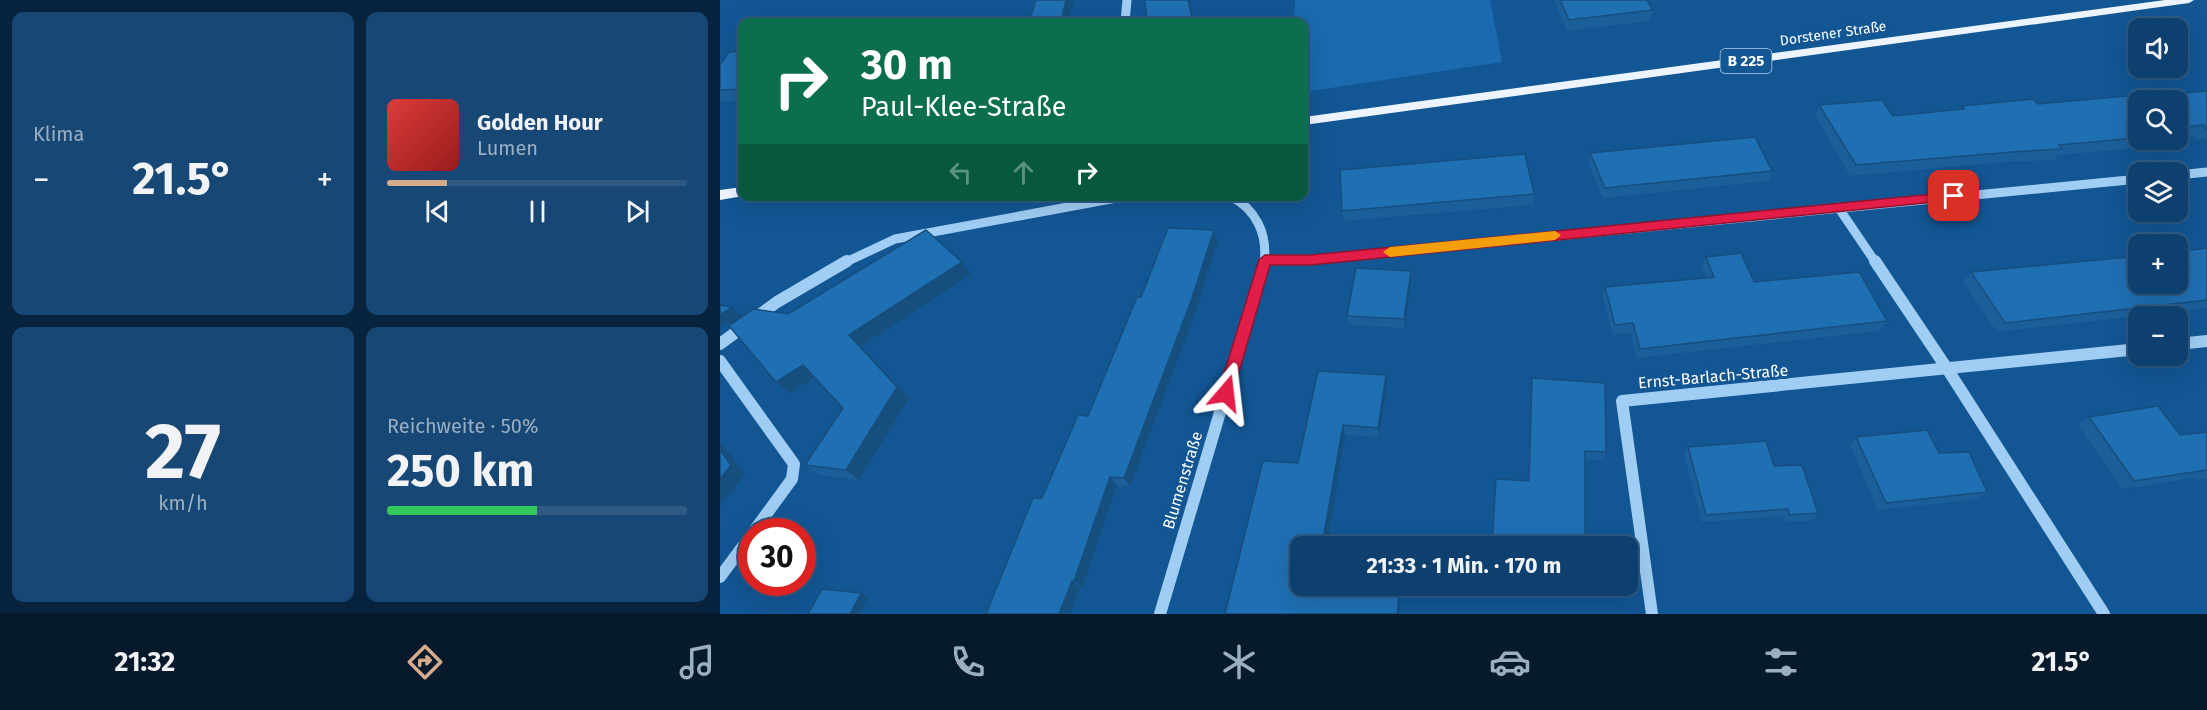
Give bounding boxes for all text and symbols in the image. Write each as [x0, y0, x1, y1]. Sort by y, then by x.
street label: Dorstener Straße [1779, 18, 1887, 49]
map controls [2128, 18, 2188, 366]
button: sound [2128, 18, 2188, 78]
text: 30 m [861, 40, 953, 90]
icon: right [762, 42, 840, 120]
road number: B 225 [1720, 49, 1772, 73]
button: search [2128, 90, 2188, 150]
text: Paul-Klee-Straße [861, 91, 1066, 123]
text: Golden Hour [477, 109, 603, 136]
text: Klima [33, 122, 84, 146]
text: Lumen [477, 136, 538, 160]
text: 21.5° [132, 152, 234, 206]
icon: left [944, 156, 977, 189]
icon: ahead [1007, 156, 1040, 189]
icon: right [1070, 156, 1103, 189]
text: − [33, 160, 50, 200]
text: + [317, 160, 333, 200]
button: layers [2128, 162, 2188, 222]
pin [1928, 170, 1979, 221]
icon: arrive [1937, 179, 1970, 212]
icon: previous [421, 195, 454, 228]
icon: pause [521, 195, 554, 228]
icon: next [621, 195, 654, 228]
button: + [2128, 234, 2188, 294]
button: − [2128, 306, 2188, 366]
street label: Ernst-Barlach-Straße [1637, 360, 1789, 393]
position arrow [1194, 361, 1258, 425]
text: 27 [145, 405, 221, 499]
text: Reichweite · 50% [387, 414, 538, 438]
street label: Blumenstraße [1159, 429, 1206, 531]
text: 250 km [387, 444, 534, 498]
text: km/h [158, 491, 208, 515]
speed limit sign: 30 [738, 518, 816, 596]
text: 21:33 · 1 Min. · 170 m [1367, 552, 1561, 579]
icon: directions [404, 641, 446, 683]
icon: music [676, 641, 718, 683]
icon: phone [947, 641, 989, 683]
icon: climate [1218, 641, 1260, 683]
icon: car [1489, 641, 1531, 683]
icon: filters [1760, 641, 1802, 683]
text: 21:32 [115, 646, 175, 678]
text: 21.5° [2031, 646, 2092, 678]

